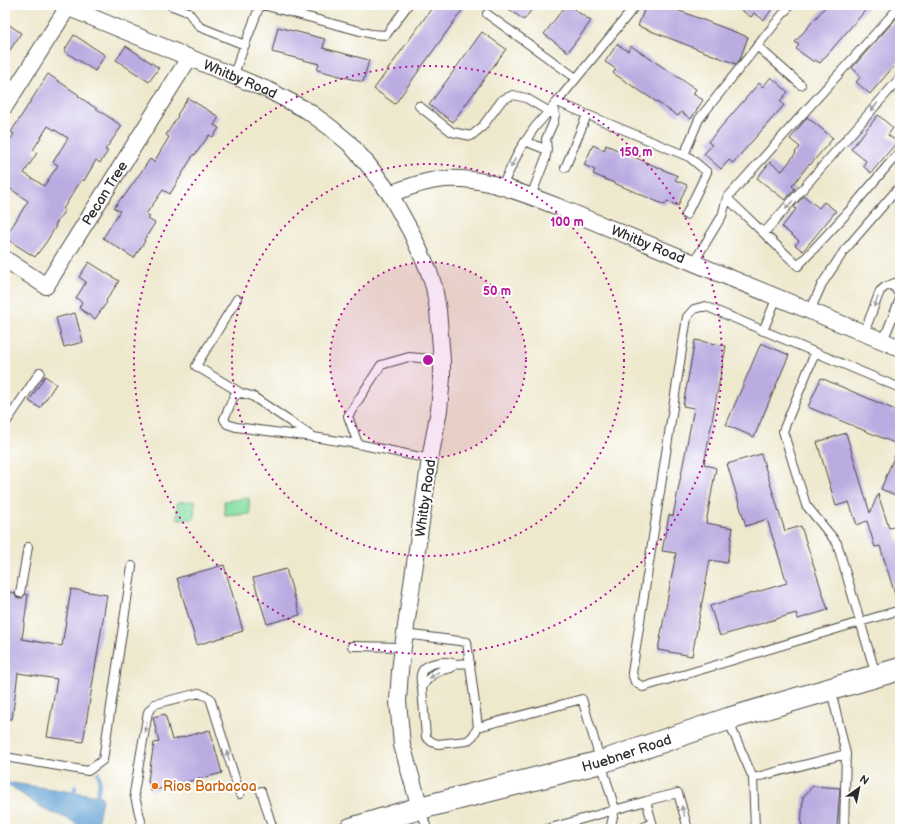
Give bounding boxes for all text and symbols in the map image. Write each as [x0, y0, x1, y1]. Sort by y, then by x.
street label: Whitby Road [201, 56, 280, 102]
one-way arrow [870, 102, 879, 112]
text: 150 m [620, 145, 652, 160]
street label: Pecan Tree [78, 158, 131, 228]
one-way arrow [510, 158, 516, 169]
one-way arrow [784, 199, 793, 210]
text: 100 m [550, 215, 584, 230]
street label: Whitby Road [608, 222, 687, 267]
text: 50 m [483, 284, 511, 299]
one-way arrow [873, 296, 879, 308]
centre of rings [421, 353, 435, 367]
street label: Whitby Road [412, 458, 439, 538]
one-way arrow [429, 671, 440, 679]
one-way arrow [142, 721, 148, 733]
street label: Huebner Road [580, 731, 674, 776]
one-way arrow [225, 750, 231, 762]
north arrow [839, 768, 879, 808]
text: N [857, 772, 871, 788]
place label: Rios Barbacoa [163, 778, 257, 795]
marker: Rios Barbacoa [150, 781, 160, 791]
one-way arrow [680, 805, 686, 817]

